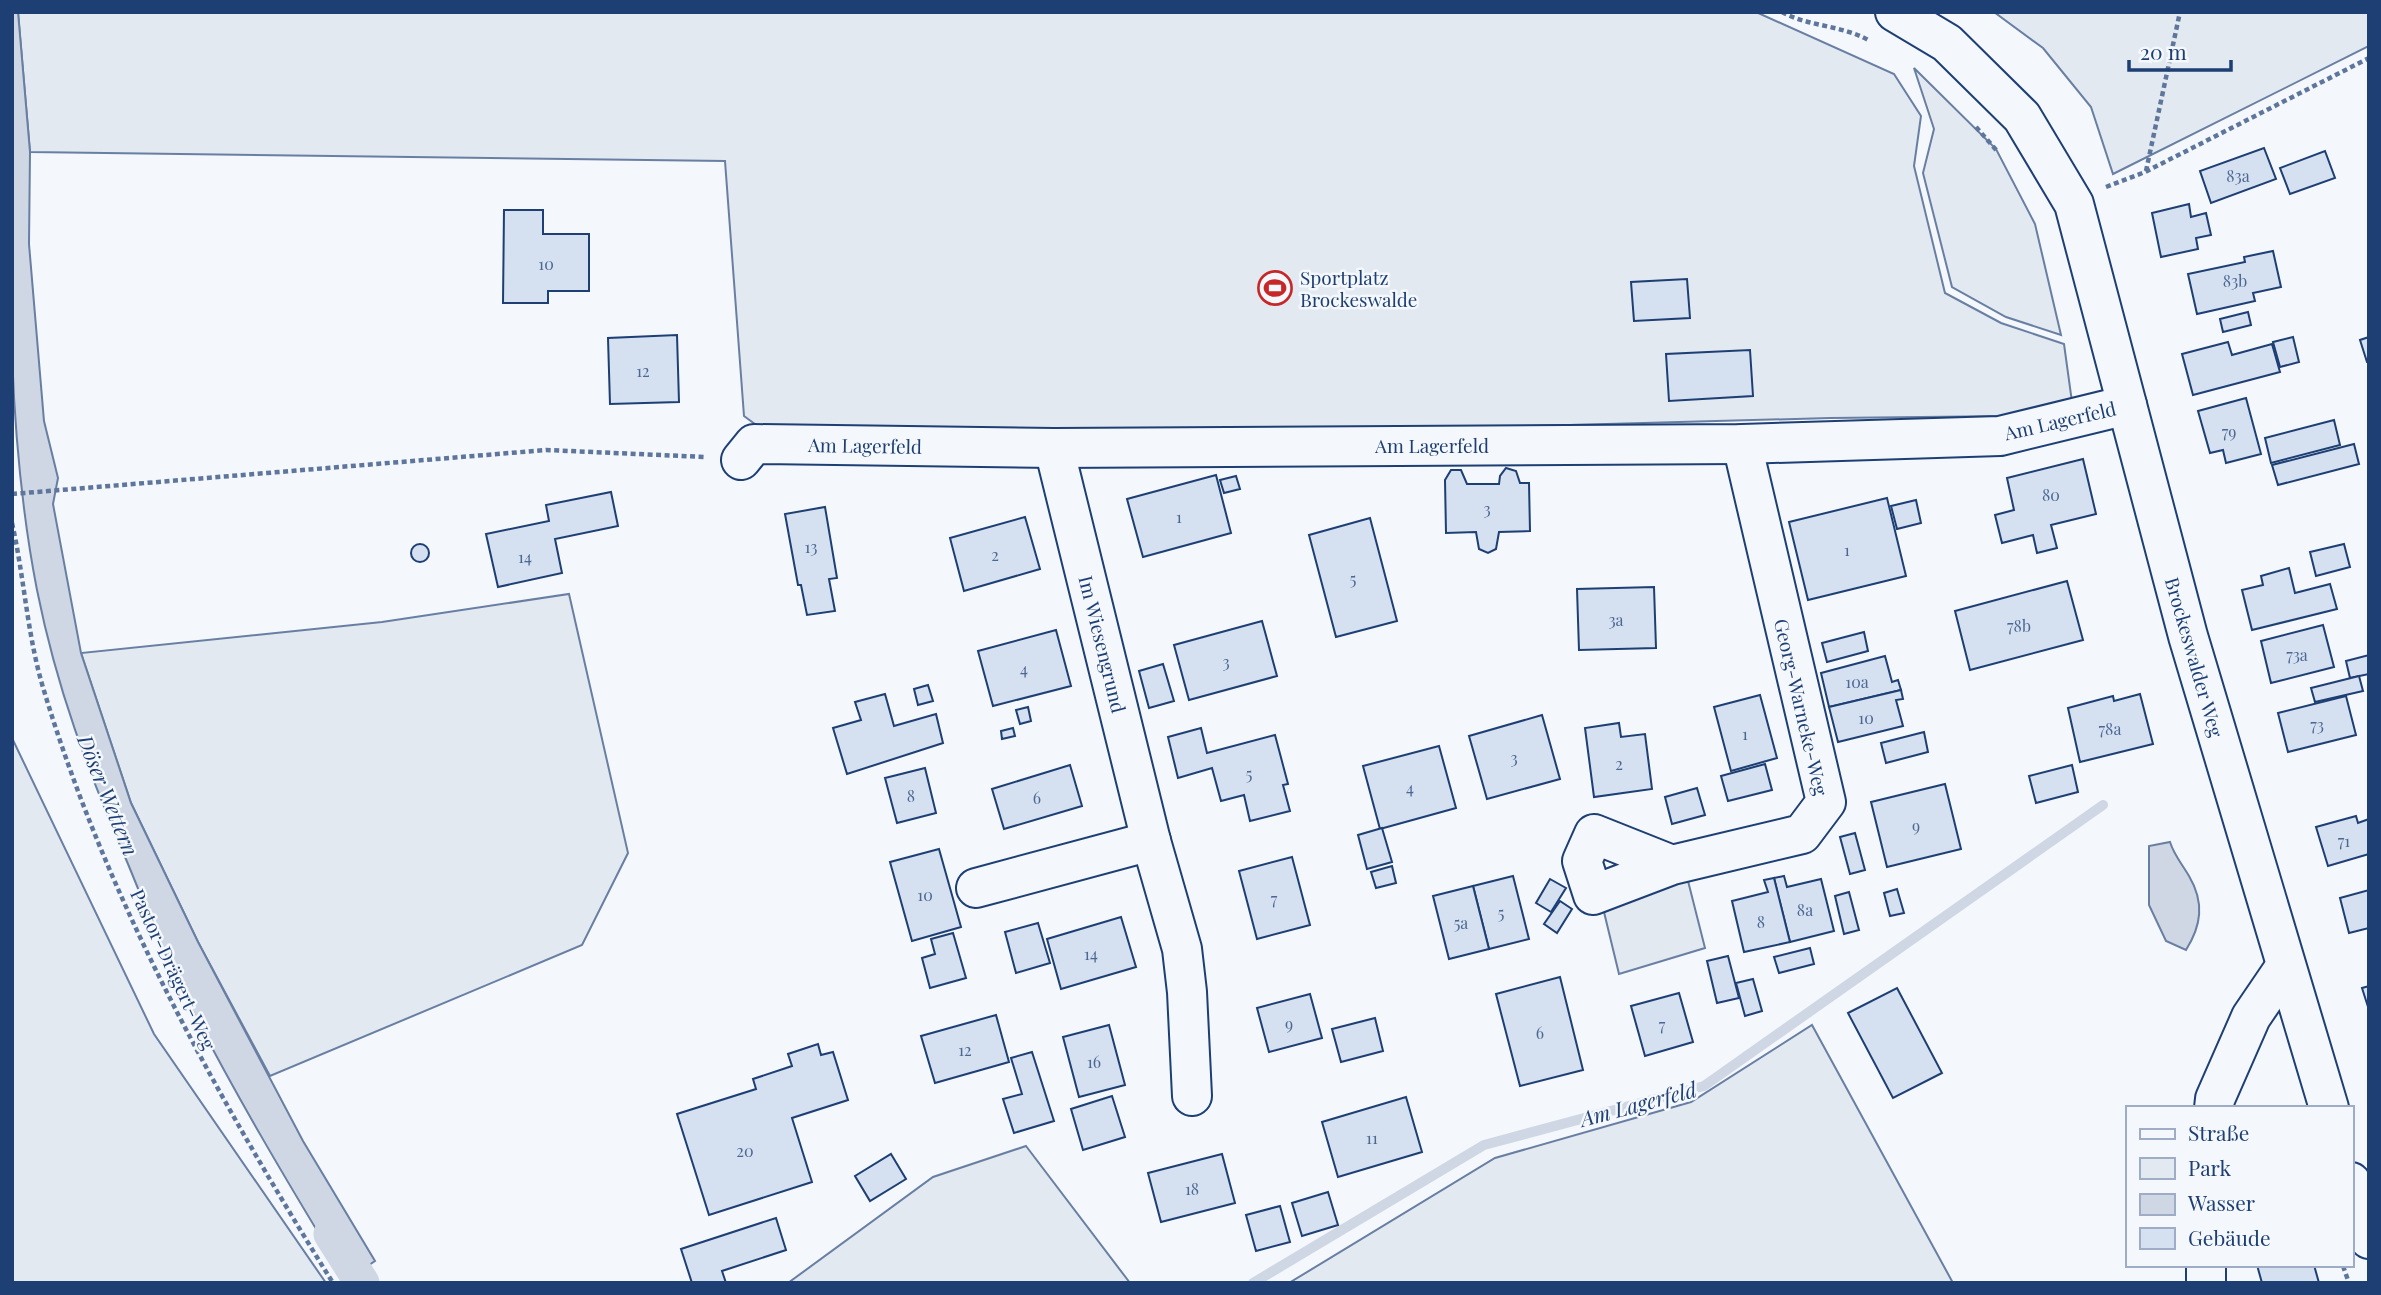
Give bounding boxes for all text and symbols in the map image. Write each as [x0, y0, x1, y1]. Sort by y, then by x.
scale bar [2129, 28, 2230, 72]
text: 20 m [2140, 37, 2187, 65]
house number: 83a [2226, 165, 2250, 186]
house number: 10 [538, 253, 554, 274]
place label: Sportplatz Brockeswalde [1300, 264, 1417, 312]
sports icon: Sportplatz Brockeswalde [1256, 269, 1294, 307]
house number: 83b [2223, 270, 2247, 291]
house number: 12 [636, 360, 650, 381]
street label: Am Lagerfeld [2001, 395, 2118, 446]
house number: 79 [2222, 421, 2236, 442]
street label: Am Lagerfeld [807, 431, 922, 459]
street label: Am Lagerfeld [1374, 432, 1489, 458]
house number: 80 [2042, 484, 2060, 505]
house number: 3 [1483, 498, 1491, 519]
house number: 1 [1176, 506, 1182, 527]
house number: 13 [805, 536, 817, 557]
house number: 1 [1844, 539, 1850, 560]
house number: 2 [991, 544, 999, 565]
house number: 14 [518, 546, 532, 567]
house number: 5 [1350, 568, 1356, 589]
street label: Im Wiesengrund [1073, 573, 1133, 715]
street label: Brockeswalder Weg [2160, 574, 2230, 740]
house number: 3a [1608, 609, 1624, 630]
house number: 78b [2007, 615, 2031, 636]
street label: Georg-Warneke-Weg [1769, 616, 1835, 798]
house number: 73a [2286, 644, 2308, 665]
house number: 3 [1222, 651, 1230, 672]
house number: 4 [1020, 658, 1028, 679]
house number: 10a [1845, 671, 1869, 692]
house number: 10 [1858, 707, 1874, 728]
house number: 73 [2310, 714, 2324, 735]
house number: 78a [2099, 718, 2121, 739]
house number: 1 [1742, 723, 1748, 744]
water label: Döser Wettern [72, 730, 146, 860]
house number: 3 [1510, 747, 1518, 768]
house number: 2 [1615, 753, 1623, 774]
house number: 5 [1246, 763, 1252, 784]
house number: 4 [1406, 777, 1414, 798]
house number: 8 [907, 785, 915, 806]
house number: 6 [1033, 787, 1041, 808]
house number: 9 [1912, 815, 1920, 836]
house number: 71 [2338, 830, 2350, 851]
street label: Pastor-Drägert-Weg [125, 884, 223, 1054]
house number: 10 [917, 884, 933, 905]
house number: 7 [1271, 888, 1278, 909]
house number: 8a [1797, 899, 1813, 920]
house number: 5 [1498, 902, 1504, 923]
house number: 8 [1757, 911, 1765, 932]
house number: 5a [1454, 912, 1468, 933]
house number: 14 [1084, 943, 1098, 964]
house number: 9 [1285, 1013, 1293, 1034]
house number: 7 [1659, 1014, 1666, 1035]
house number: 6 [1536, 1022, 1544, 1043]
house number: 12 [958, 1039, 972, 1060]
house number: 16 [1087, 1051, 1101, 1072]
water label: Am Lagerfeld [1575, 1074, 1700, 1132]
legend [2126, 1106, 2353, 1267]
text: Straße [2188, 1118, 2249, 1146]
house number: 11 [1366, 1127, 1378, 1148]
house number: 20 [736, 1140, 754, 1161]
text: Park [2188, 1153, 2232, 1181]
house number: 18 [1185, 1178, 1199, 1199]
text: Wasser [2187, 1188, 2256, 1216]
text: Gebäude [2188, 1223, 2271, 1251]

